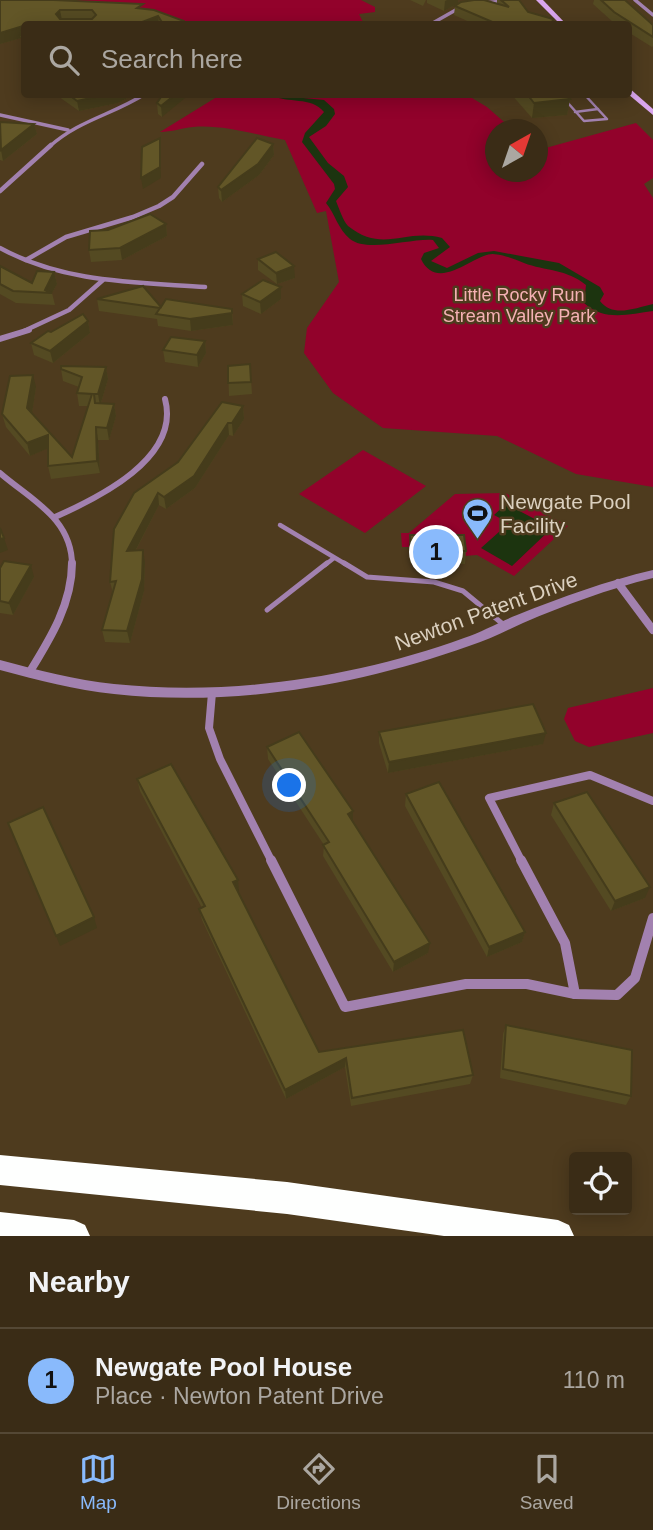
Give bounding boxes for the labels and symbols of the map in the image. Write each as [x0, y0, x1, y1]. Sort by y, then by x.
north arrow [485, 119, 548, 182]
park label: Little Rocky Run Stream Valley Park [443, 285, 596, 326]
place label: Newgate Pool Facility [500, 490, 631, 537]
sports icon: Newgate Pool Facility [460, 496, 494, 540]
pin: 1 [413, 526, 459, 578]
street label: Newton Patent Drive [392, 567, 580, 655]
your location [272, 768, 306, 802]

